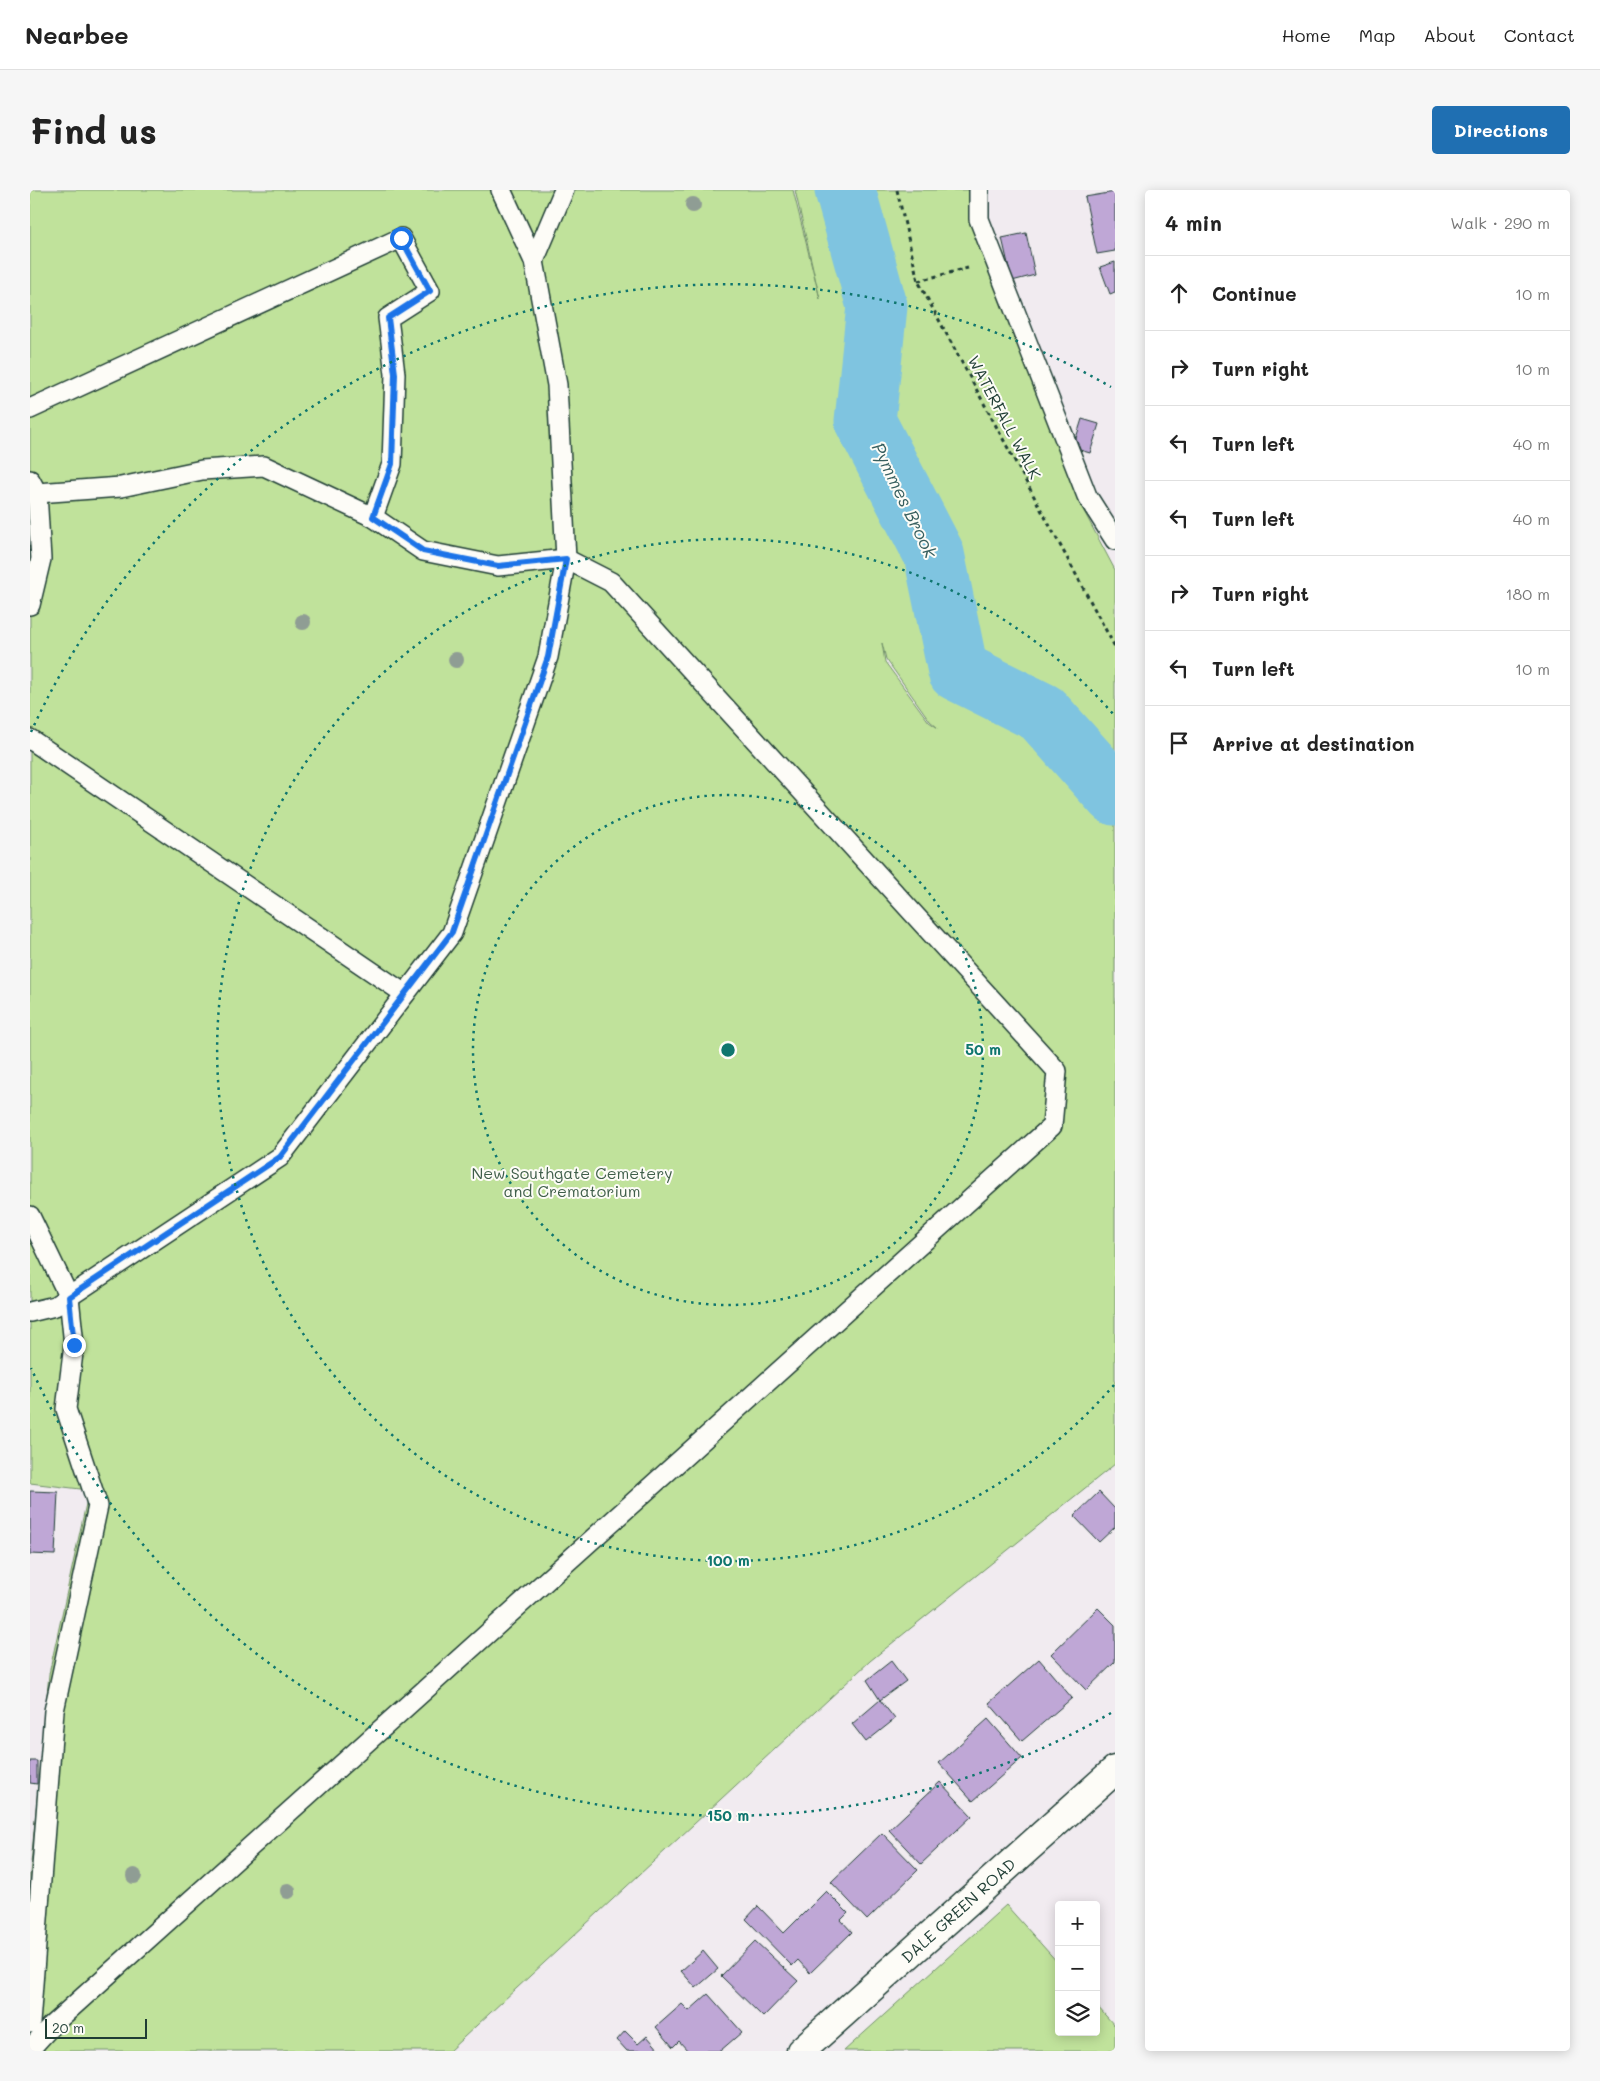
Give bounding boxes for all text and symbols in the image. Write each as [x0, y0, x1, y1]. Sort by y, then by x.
text: Nearbee [25, 19, 129, 50]
text: Home [1282, 23, 1331, 47]
text: Map [1359, 23, 1395, 47]
text: About [1423, 23, 1476, 47]
text: Contact [1504, 23, 1575, 47]
button: Directions [1432, 106, 1570, 154]
text: Find us [30, 107, 157, 153]
text: 4 min [1165, 209, 1222, 236]
text: Walk · 290 m [1450, 212, 1550, 233]
route start [390, 227, 413, 250]
icon: ahead [1165, 279, 1193, 307]
text: Continue [1212, 281, 1297, 306]
text: 10 m [1515, 283, 1550, 304]
street label: WATERFALL WALK [964, 352, 1047, 483]
icon: right [1165, 354, 1193, 382]
text: Turn right [1212, 356, 1309, 381]
text: 10 m [1515, 358, 1550, 379]
icon: left [1165, 429, 1193, 457]
text: Turn left [1212, 431, 1295, 456]
text: 40 m [1513, 433, 1550, 454]
water label: Pymmes Brook [867, 438, 944, 562]
icon: left [1165, 504, 1193, 532]
text: Turn left [1212, 506, 1295, 531]
text: 40 m [1513, 508, 1550, 529]
icon: right [1165, 579, 1193, 607]
text: Turn right [1212, 581, 1309, 606]
text: 180 m [1505, 583, 1550, 604]
icon: left [1165, 654, 1193, 682]
text: Turn left [1212, 656, 1295, 681]
text: 10 m [1515, 658, 1550, 679]
icon: arrive [1165, 729, 1193, 757]
text: Arrive at destination [1212, 731, 1415, 756]
text: 50 m [965, 1039, 1001, 1059]
centre of rings [719, 1041, 737, 1059]
park label: New Southgate Cemetery and Crematorium [471, 1162, 673, 1201]
route end [63, 1334, 86, 1357]
text: 100 m [706, 1550, 750, 1570]
text: 150 m [707, 1805, 749, 1825]
street label: DALE GREEN ROAD [896, 1853, 1020, 1967]
map controls [1055, 1901, 1100, 2036]
button: + [1055, 1901, 1100, 1946]
button: − [1055, 1946, 1100, 1991]
button: layers [1055, 1991, 1100, 2036]
scale bar [45, 2016, 148, 2039]
text: 20 m [52, 2018, 84, 2037]

